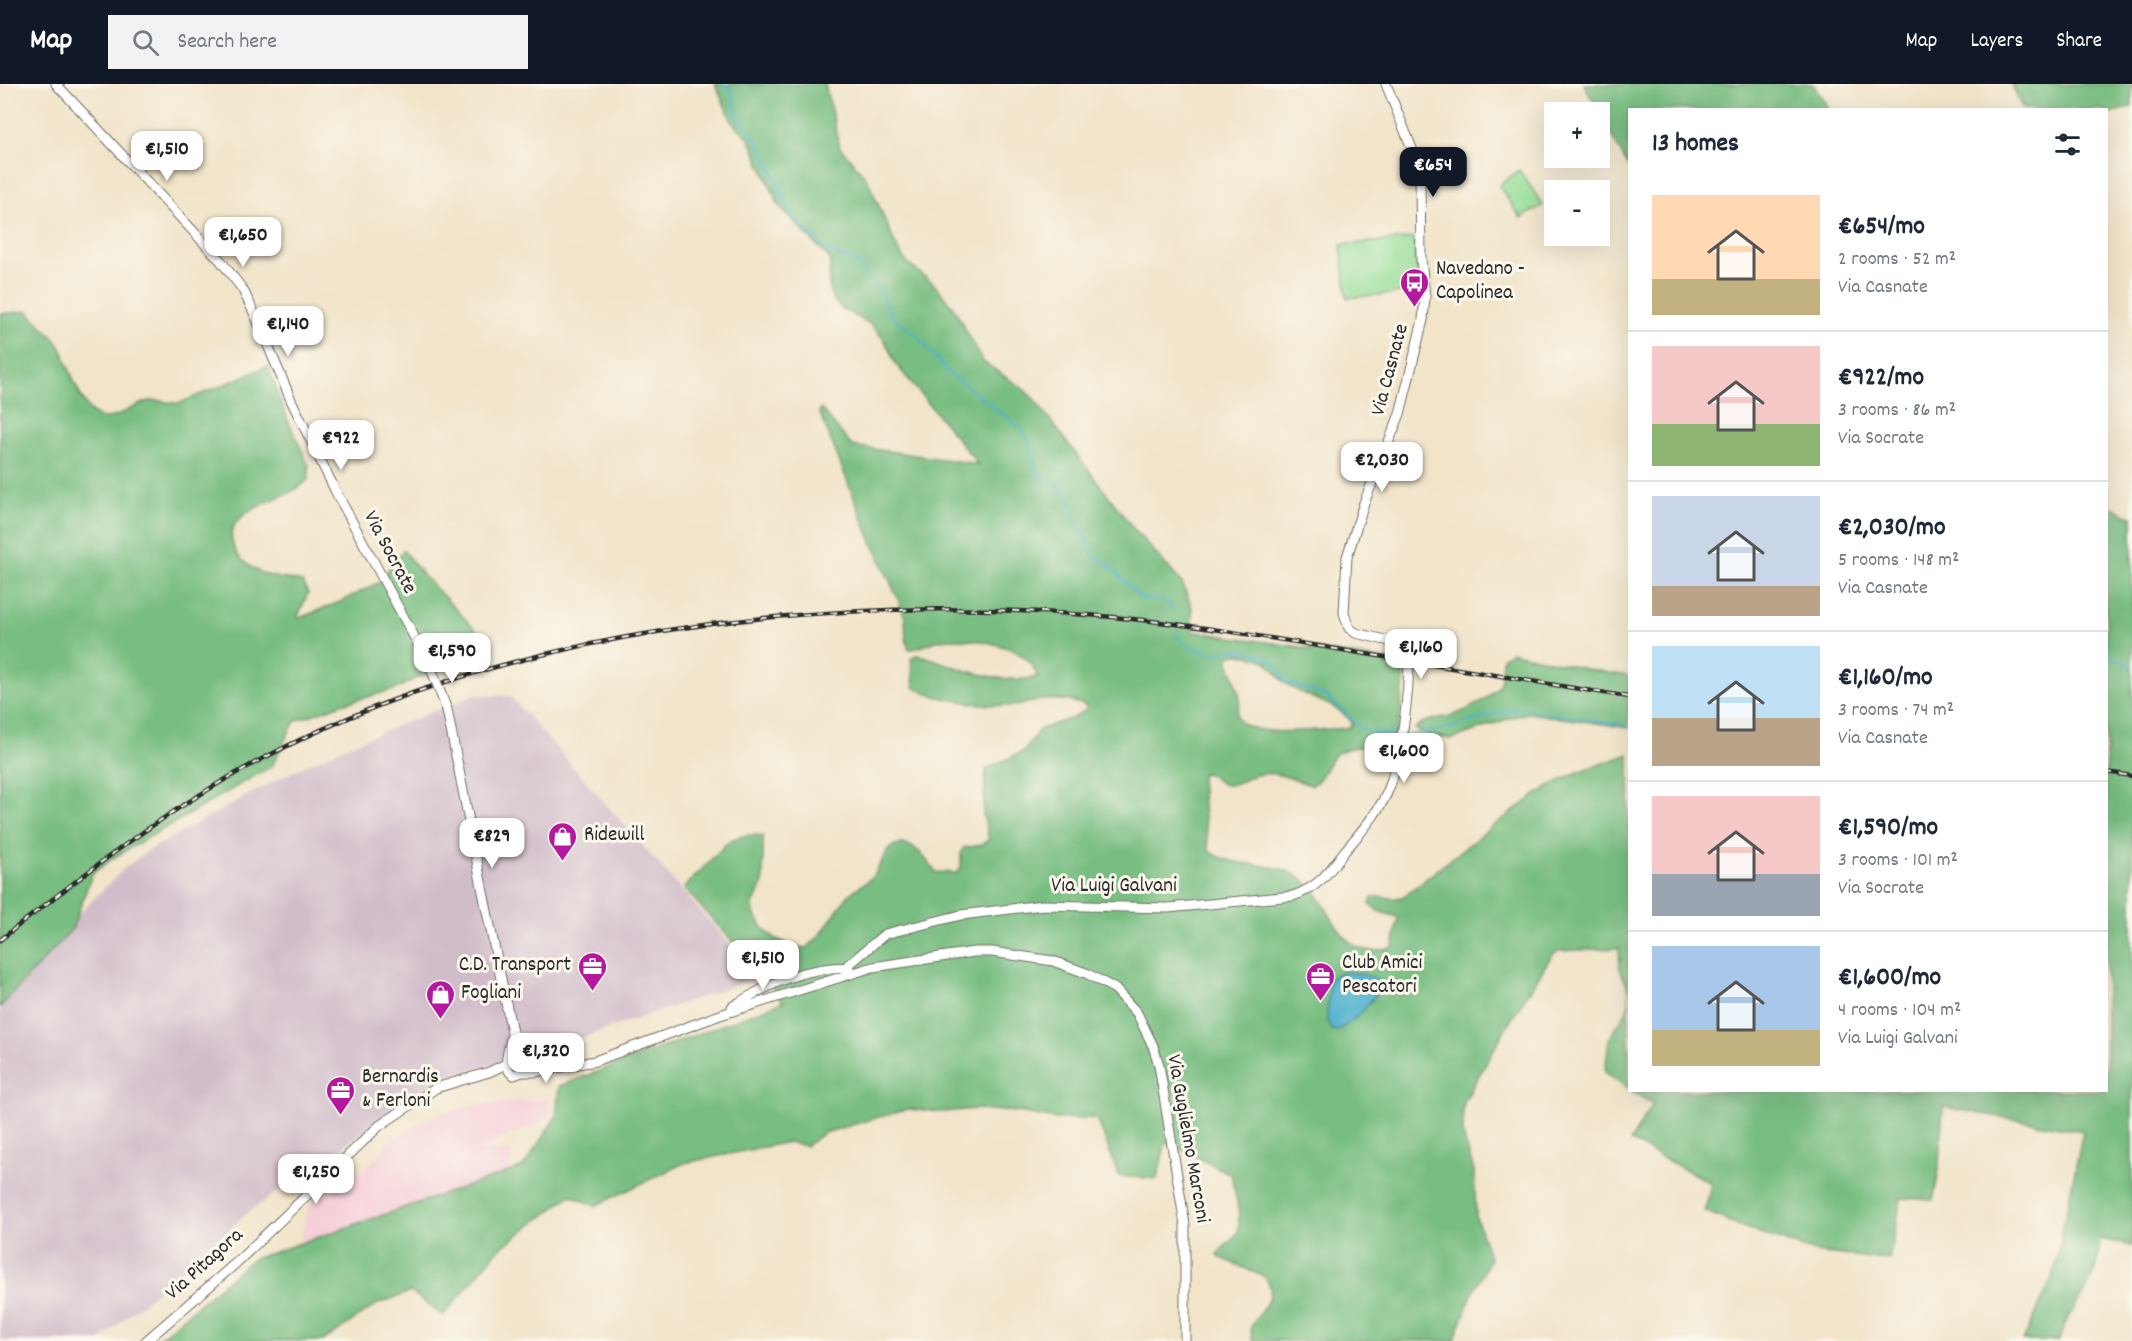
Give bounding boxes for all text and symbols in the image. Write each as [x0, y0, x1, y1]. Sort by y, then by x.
search box [108, 15, 528, 69]
text: Map [30, 22, 72, 62]
icon: search [129, 26, 162, 59]
text: Search here [177, 27, 277, 58]
text: Map [1906, 27, 1937, 57]
text: Layers [1970, 27, 2023, 57]
text: Share [2056, 27, 2102, 57]
map controls [1544, 102, 1610, 246]
button: + [1544, 102, 1610, 168]
text: 13 homes [1652, 126, 1739, 163]
icon: filters [2051, 128, 2084, 161]
pin: €1,510 [118, 131, 216, 182]
text: €1,510 [145, 136, 189, 164]
pin: €654 [1397, 147, 1469, 198]
text: €654 [1414, 152, 1452, 180]
button: − [1544, 180, 1610, 246]
text: €654/mo [1838, 209, 1925, 246]
pin: €1,650 [194, 217, 292, 268]
icon: home [1700, 219, 1772, 291]
text: €1,650 [218, 222, 268, 250]
text: 2 rooms · 52 m² [1838, 246, 1956, 274]
place label: Navedano - Capolinea [1436, 255, 1525, 309]
bus stop icon: Navedano - Capolinea [1399, 266, 1431, 308]
text: Via Casnate [1838, 274, 1928, 302]
pin: €1,140 [239, 306, 337, 357]
text: €1,140 [267, 311, 309, 339]
street label: Via Casnate [1364, 321, 1418, 419]
text: €922/mo [1838, 360, 1924, 397]
icon: home [1700, 370, 1772, 442]
text: 3 rooms · 86 m² [1838, 397, 1956, 425]
pin: €922 [305, 420, 377, 471]
text: €922 [322, 425, 360, 453]
text: Via Socrate [1838, 425, 1924, 453]
pin: €2,030 [1333, 442, 1431, 493]
text: €2,030 [1355, 447, 1409, 475]
street label: Via Socrate [355, 506, 423, 600]
text: €2,030/mo [1838, 510, 1946, 547]
icon: home [1700, 520, 1772, 592]
text: 5 rooms · 148 m² [1838, 547, 1959, 575]
text: Via Casnate [1838, 575, 1928, 603]
pin: €1,160 [1372, 629, 1470, 680]
pin: €1,590 [403, 633, 501, 684]
text: €1,160 [1399, 634, 1443, 662]
text: €1,590 [428, 638, 476, 666]
text: €1,160/mo [1838, 660, 1933, 697]
icon: home [1700, 670, 1772, 742]
text: 3 rooms · 74 m² [1838, 697, 1954, 725]
text: Via Casnate [1838, 725, 1928, 753]
pin: €1,600 [1355, 733, 1453, 784]
text: €1,600 [1379, 738, 1429, 766]
text: €1,590/mo [1838, 810, 1938, 847]
pin: €829 [456, 818, 528, 869]
shop icon: Ridewill [547, 820, 579, 862]
icon: home [1700, 820, 1772, 892]
place label: Ridewill [584, 821, 645, 851]
text: €829 [473, 823, 511, 851]
text: 3 rooms · 101 m² [1838, 847, 1958, 875]
street label: Via Luigi Galvani [1051, 872, 1177, 902]
text: Via Socrate [1838, 875, 1924, 903]
pin: €1,510 [714, 940, 812, 991]
text: €1,510 [741, 945, 785, 973]
place label: Club Amici Pescatori [1342, 949, 1423, 1003]
office icon: C.D. Transport [576, 950, 608, 992]
place label: C.D. Transport [459, 951, 571, 981]
office icon: Club Amici Pescatori [1305, 960, 1337, 1002]
text: €1,600/mo [1838, 960, 1941, 997]
icon: home [1700, 970, 1772, 1042]
shop icon: Fogliani [424, 978, 456, 1020]
place label: Fogliani [461, 979, 521, 1009]
text: 4 rooms · 104 m² [1838, 997, 1961, 1025]
text: Via Luigi Galvani [1838, 1025, 1958, 1053]
pin: €1,320 [497, 1033, 595, 1084]
text: €1,320 [522, 1038, 570, 1066]
street label: Via Guglielmo Marconi [1157, 1052, 1217, 1226]
place label: Bernardis & Ferloni [362, 1063, 439, 1117]
office icon: Bernardis & Ferloni [325, 1074, 357, 1116]
pin: €1,250 [267, 1154, 365, 1205]
text: €1,250 [292, 1159, 340, 1187]
street label: Via Pitagora [159, 1221, 251, 1308]

